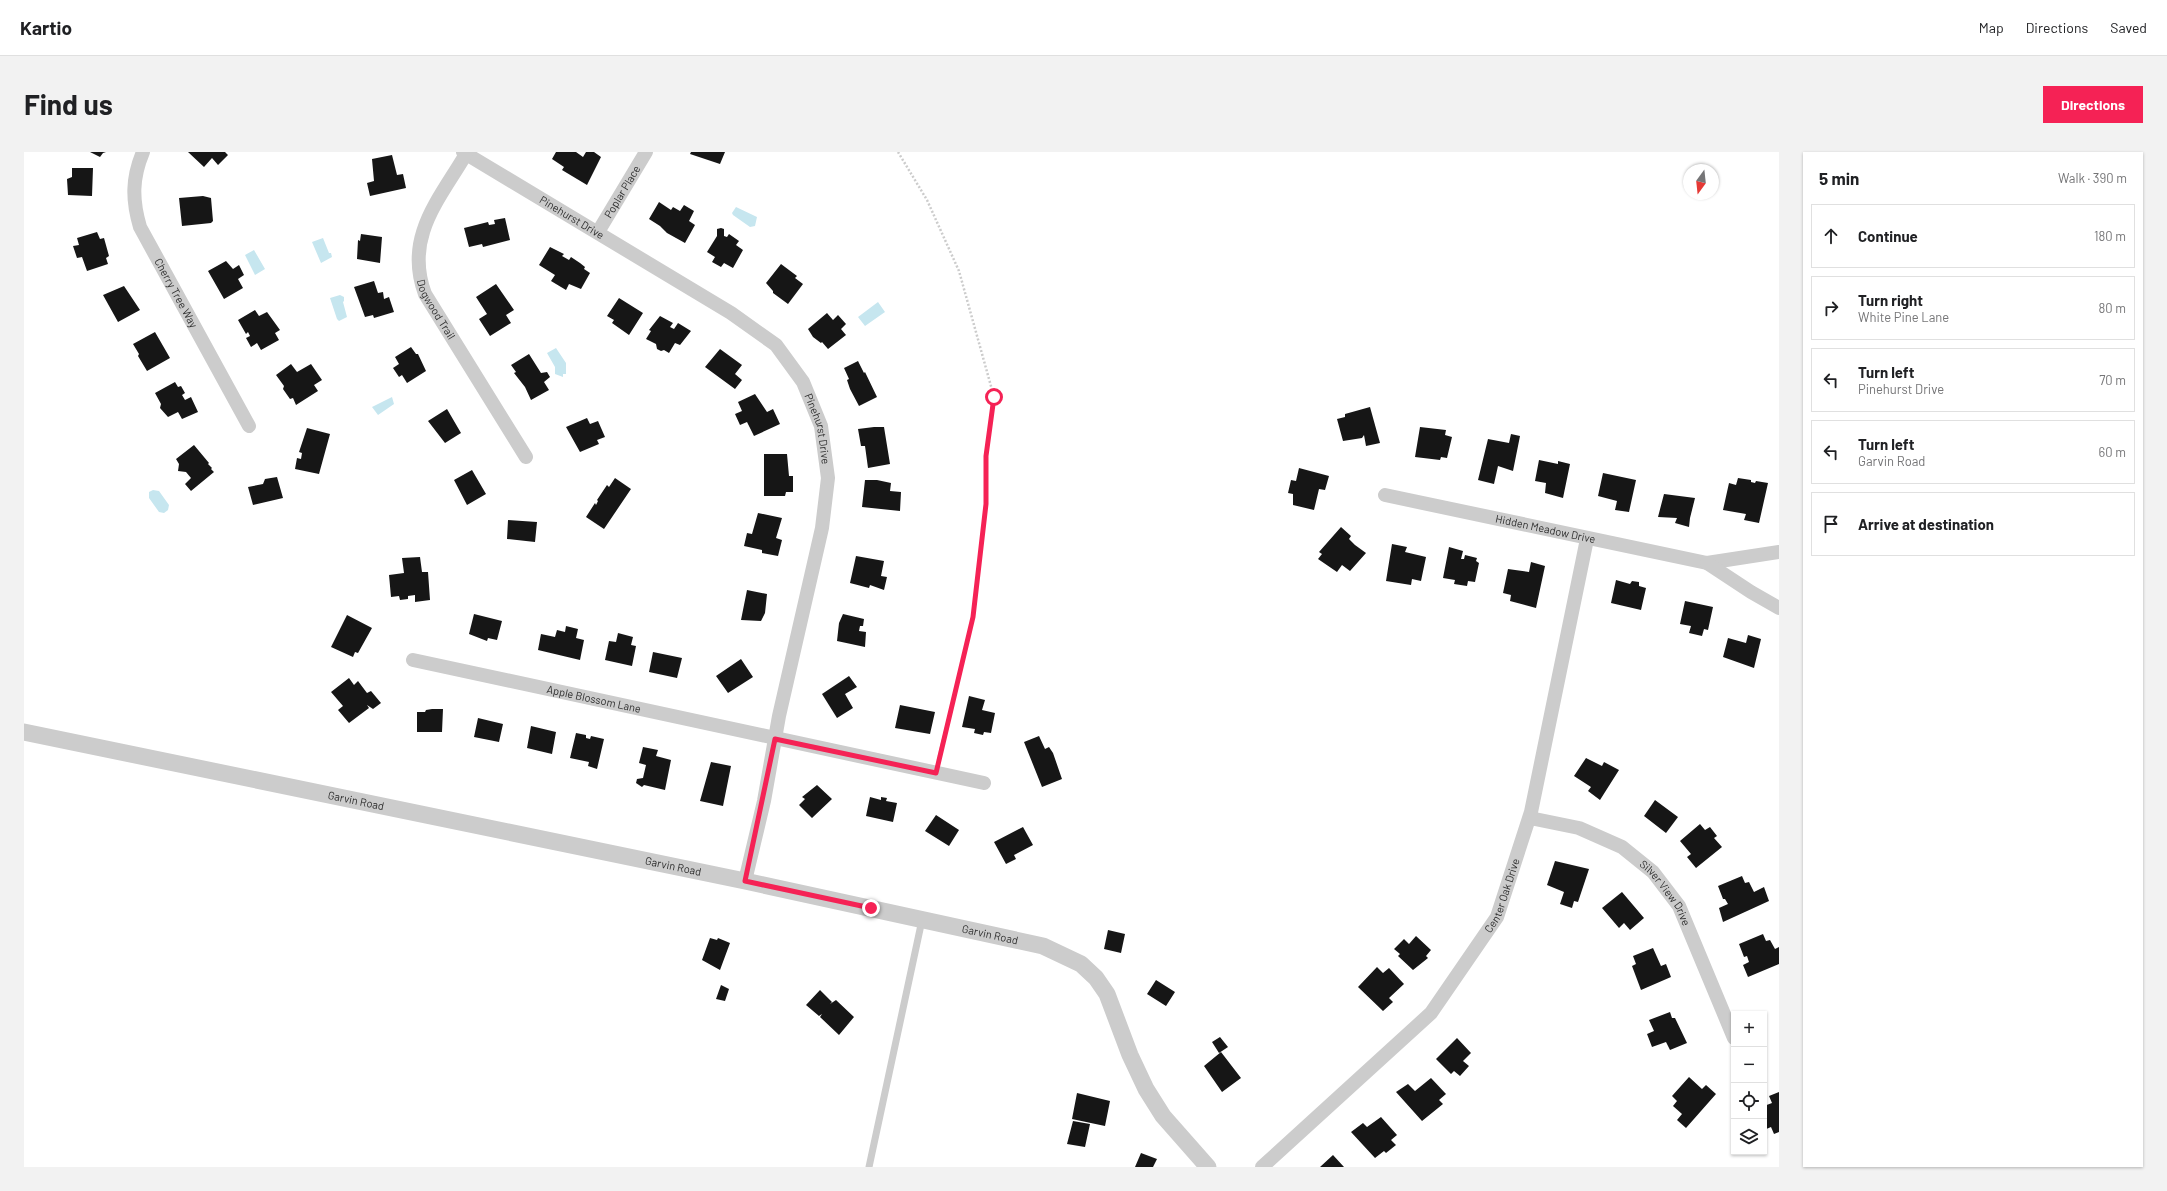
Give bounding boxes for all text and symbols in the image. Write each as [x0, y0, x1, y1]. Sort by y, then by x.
text: Kartio [20, 16, 72, 39]
text: Map [1979, 19, 2004, 36]
text: Directions [2026, 19, 2088, 36]
text: Saved [2110, 19, 2147, 36]
button: Directions [2043, 86, 2143, 123]
text: Find us [24, 87, 113, 121]
street label: Poplar Place [601, 163, 643, 220]
north arrow [1683, 164, 1719, 200]
text: 5 min [1819, 168, 1859, 188]
text: Walk · 390 m [2058, 170, 2127, 186]
street label: Pinehurst Drive [538, 193, 607, 241]
icon: ahead [1820, 225, 1842, 247]
text: Continue [1858, 227, 1918, 245]
text: 180 m [2094, 228, 2126, 244]
street label: Cherry Tree Way [152, 256, 201, 330]
street label: Dogwood Trail [415, 278, 458, 341]
text: Turn right [1858, 291, 1923, 309]
icon: right [1820, 297, 1842, 319]
text: 80 m [2099, 300, 2126, 316]
text: White Pine Lane [1858, 309, 1949, 325]
text: Turn left [1858, 363, 1914, 381]
icon: left [1820, 369, 1842, 391]
text: 70 m [2099, 372, 2126, 388]
text: Pinehurst Drive [1858, 381, 1944, 397]
route start [985, 388, 1003, 406]
street label: Pinehurst Drive [802, 391, 833, 465]
text: Turn left [1858, 435, 1914, 453]
icon: left [1820, 441, 1842, 463]
text: 60 m [2099, 444, 2126, 460]
text: Garvin Road [1858, 453, 1925, 469]
street label: Hidden Meadow Drive [1494, 512, 1597, 545]
icon: arrive [1820, 513, 1842, 535]
text: Arrive at destination [1858, 515, 1994, 533]
street label: Apple Blossom Lane [546, 682, 642, 715]
street label: Garvin Road [327, 788, 385, 812]
street label: Garvin Road [644, 854, 703, 878]
street label: Center Oak Drive [1481, 856, 1522, 935]
street label: Silver View Drive [1637, 857, 1693, 928]
route end [862, 899, 880, 917]
street label: Garvin Road [961, 922, 1019, 946]
map controls [1731, 1011, 1767, 1155]
button: + [1731, 1011, 1767, 1047]
button: − [1731, 1047, 1767, 1083]
button: locate [1731, 1083, 1767, 1119]
button: layers [1731, 1119, 1767, 1155]

